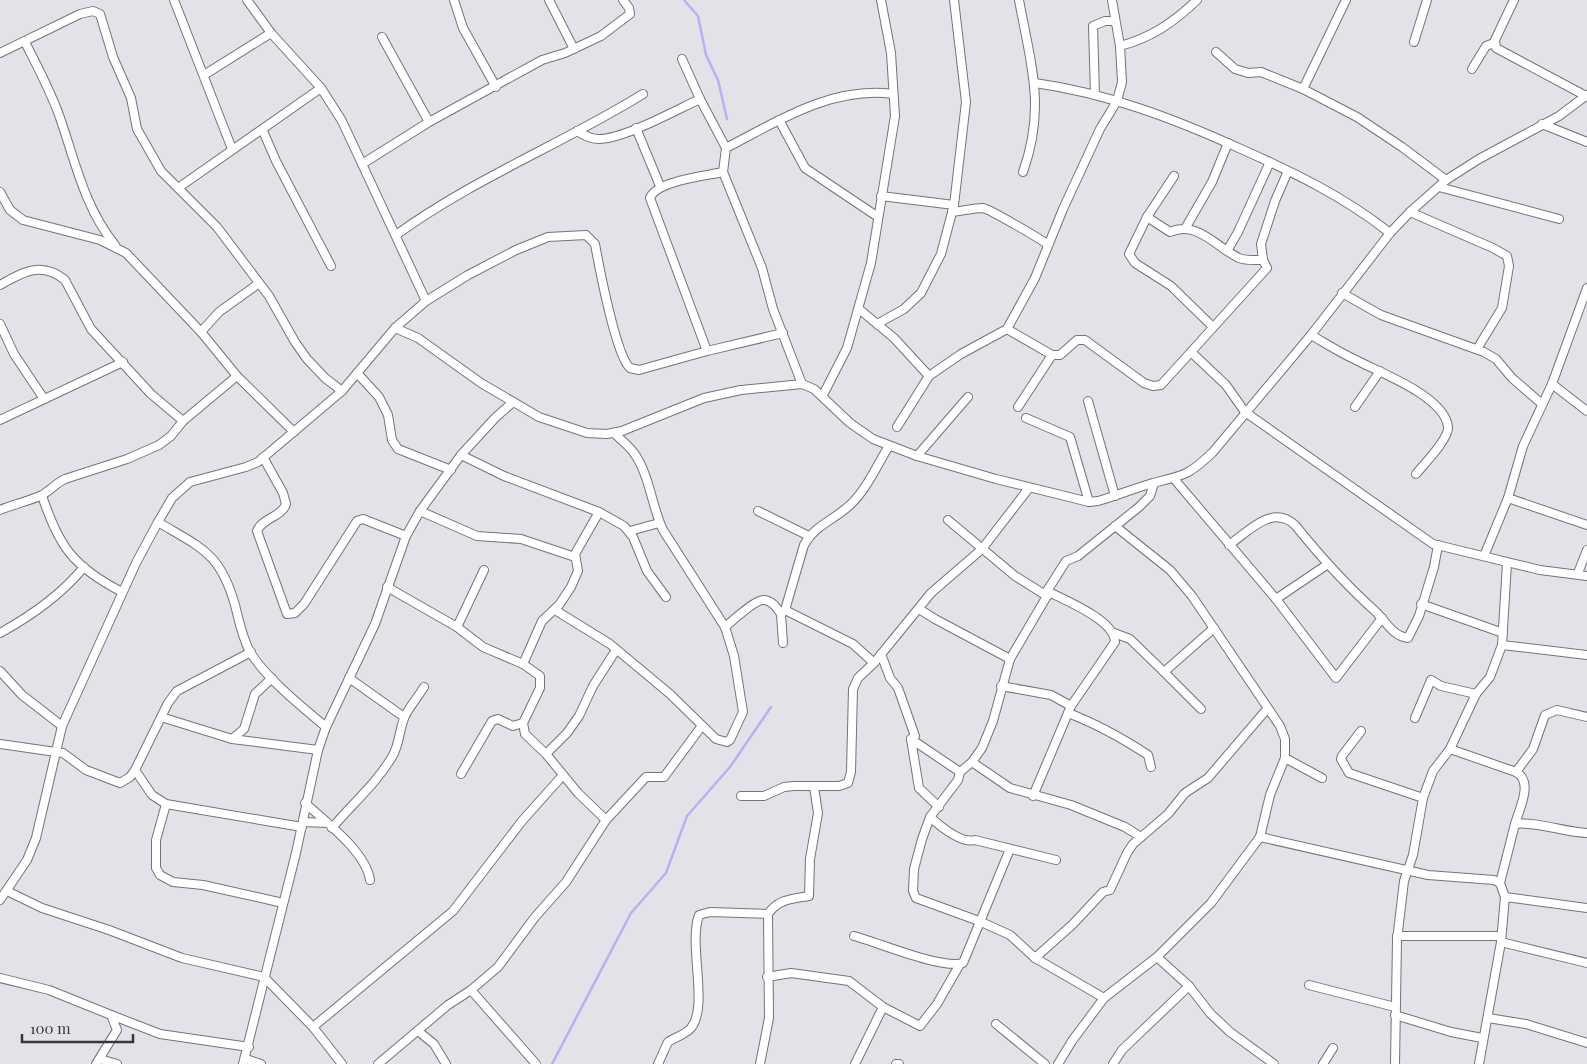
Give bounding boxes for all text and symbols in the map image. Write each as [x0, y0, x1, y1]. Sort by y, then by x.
scale bar [22, 1012, 134, 1044]
text: 100 m [30, 1018, 71, 1038]

